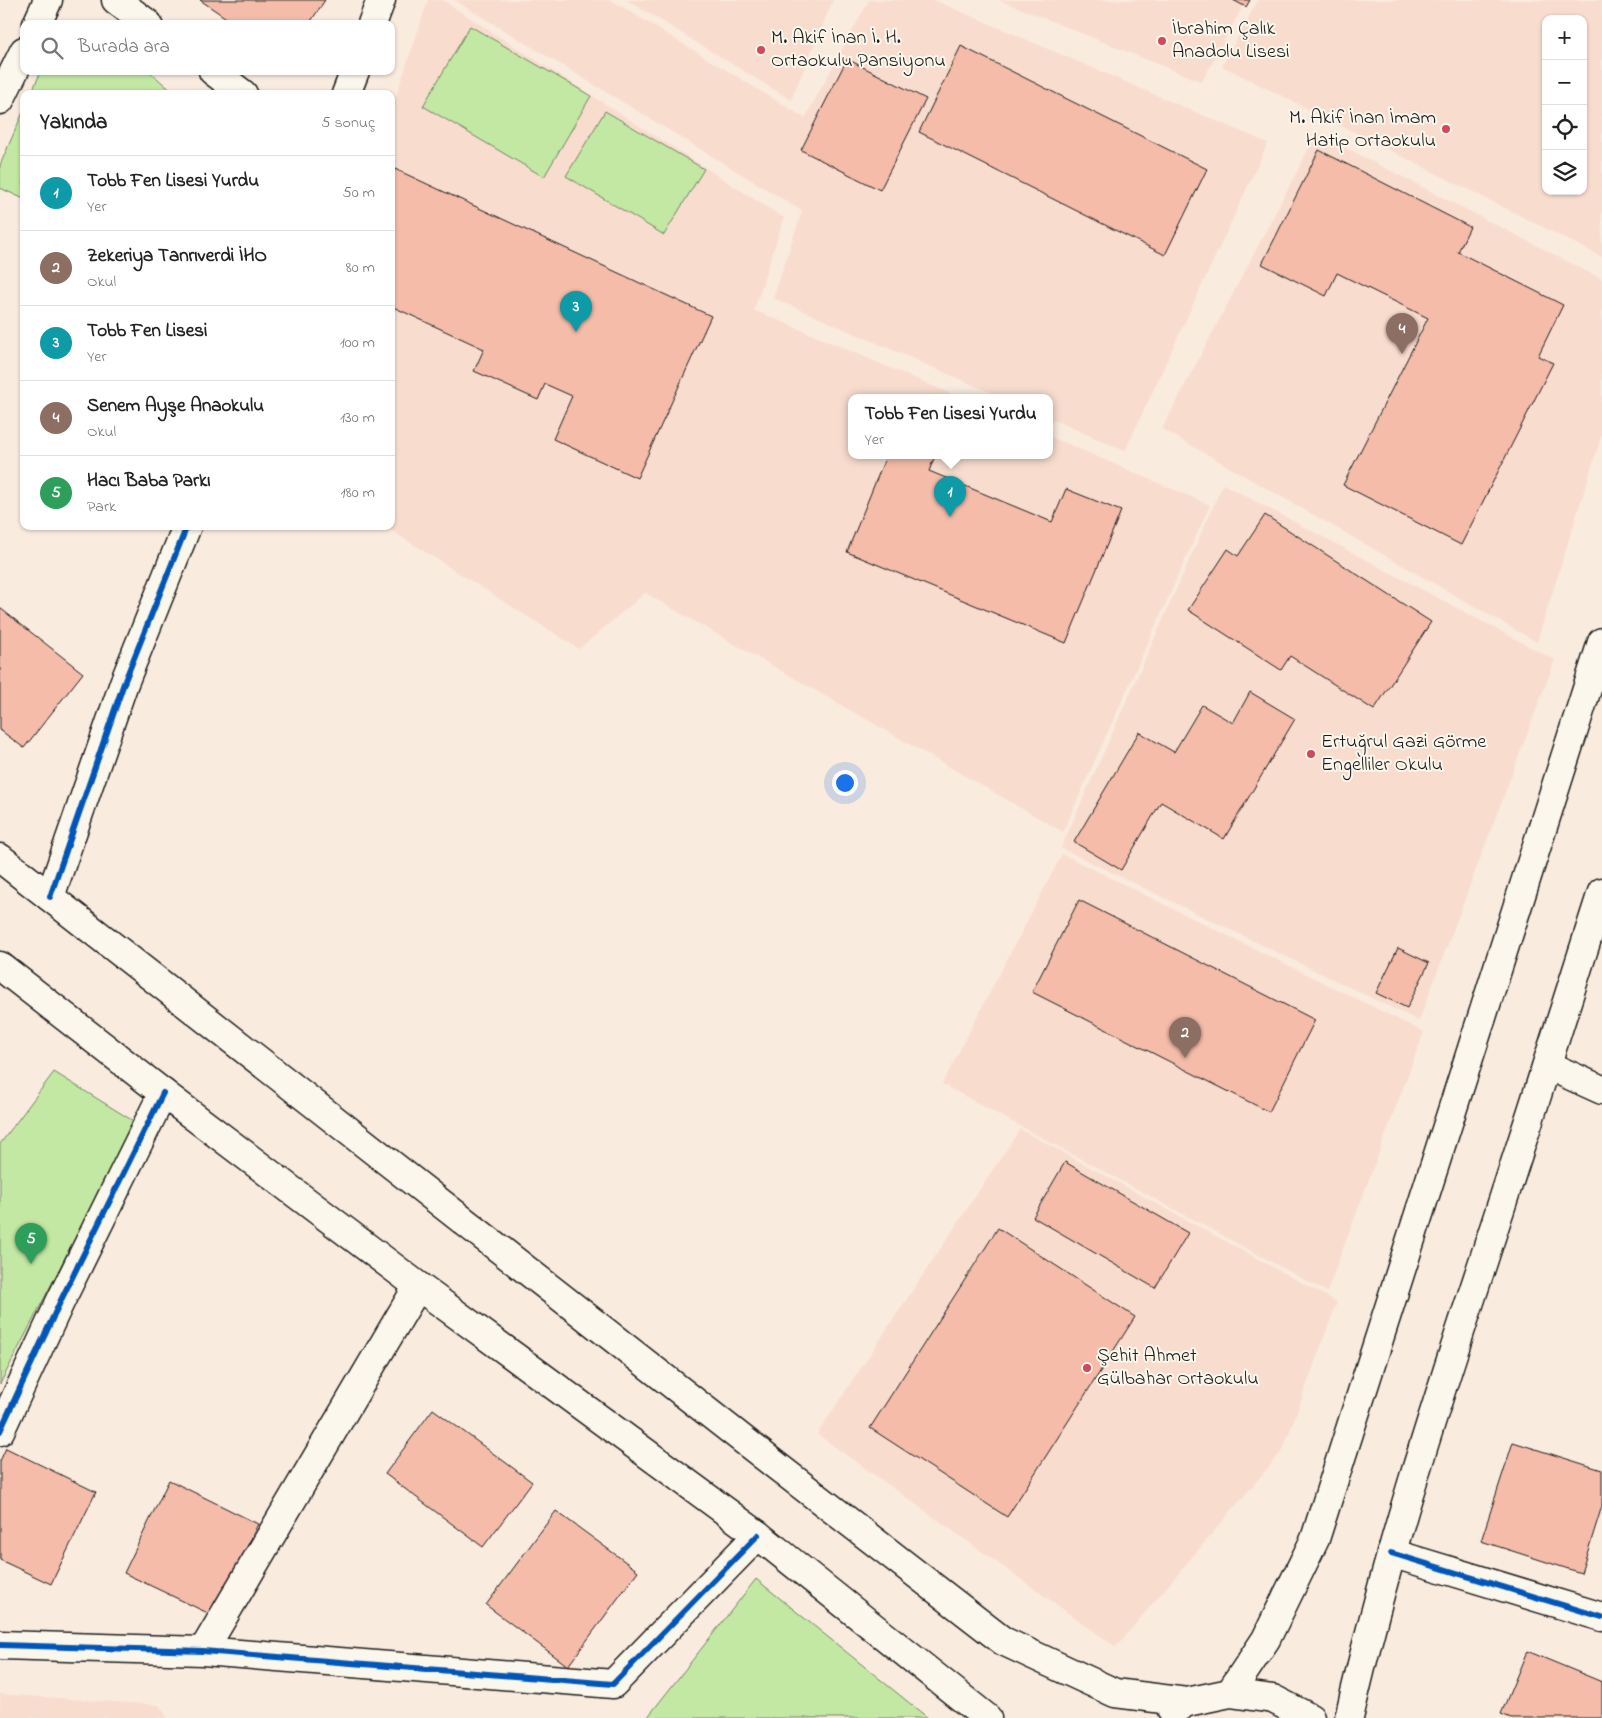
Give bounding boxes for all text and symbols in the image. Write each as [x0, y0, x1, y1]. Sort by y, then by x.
place label: İbrahim Çalık Anadolu Lisesi [1172, 15, 1290, 67]
map controls [1542, 15, 1587, 195]
button: + [1542, 15, 1587, 60]
search box [20, 20, 395, 75]
place label: M. Akif İnan İ. H. Ortaokulu Pansiyonu [771, 24, 946, 76]
icon: search [38, 34, 66, 62]
text: Burada ara [78, 34, 170, 61]
marker: İbrahim Çalık Anadolu Lisesi [1156, 35, 1168, 47]
marker: M. Akif İnan İ. H. Ortaokulu Pansiyonu [755, 44, 767, 56]
button: − [1542, 60, 1587, 105]
place label: M. Akif İnan İmam Hatip Ortaokulu [1289, 104, 1436, 156]
button: locate [1542, 105, 1587, 150]
text: Yakında [40, 108, 107, 138]
text: 5 sonuç [321, 111, 375, 135]
marker: M. Akif İnan İmam Hatip Ortaokulu [1440, 123, 1452, 135]
button: layers [1542, 150, 1587, 195]
text: Tobb Fen Lisesi Yurdu [87, 168, 259, 195]
text: 1 [53, 181, 59, 205]
text: 50 m [343, 181, 375, 205]
text: Yer [87, 195, 106, 219]
text: Zekeriya Tanrıverdi İHO [87, 243, 267, 270]
text: 2 [52, 256, 60, 280]
text: 80 m [346, 256, 375, 280]
text: Okul [87, 270, 116, 294]
pin: 3 [560, 291, 592, 332]
pin: 4 [1386, 313, 1418, 354]
text: Tobb Fen Lisesi [87, 318, 207, 345]
text: 3 [53, 331, 59, 355]
text: 100 m [340, 331, 375, 355]
text: Yer [87, 345, 106, 369]
text: Senem Ayşe Anaokulu [87, 393, 264, 420]
popup [848, 394, 1053, 459]
text: Tobb Fen Lisesi Yurdu [864, 401, 1037, 428]
text: 4 [53, 406, 59, 430]
text: 130 m [340, 406, 375, 430]
text: Okul [87, 420, 116, 444]
text: Yer [864, 428, 884, 452]
text: Hacı Baba Parkı [87, 468, 211, 495]
pin: 1 [934, 476, 966, 517]
text: 5 [51, 481, 61, 505]
text: 180 m [341, 481, 375, 505]
text: Park [87, 495, 116, 519]
place label: Ertuğrul Gazi Görme Engelliler Okulu [1321, 728, 1486, 781]
marker: Ertuğrul Gazi Görme Engelliler Okulu [1305, 748, 1317, 760]
your location [832, 770, 858, 796]
pin: 2 [1169, 1017, 1201, 1058]
pin: 5 [15, 1223, 47, 1264]
place label: Şehit Ahmet Gülbahar Ortaokulu [1097, 1342, 1259, 1394]
marker: Şehit Ahmet Gülbahar Ortaokulu [1081, 1362, 1093, 1374]

